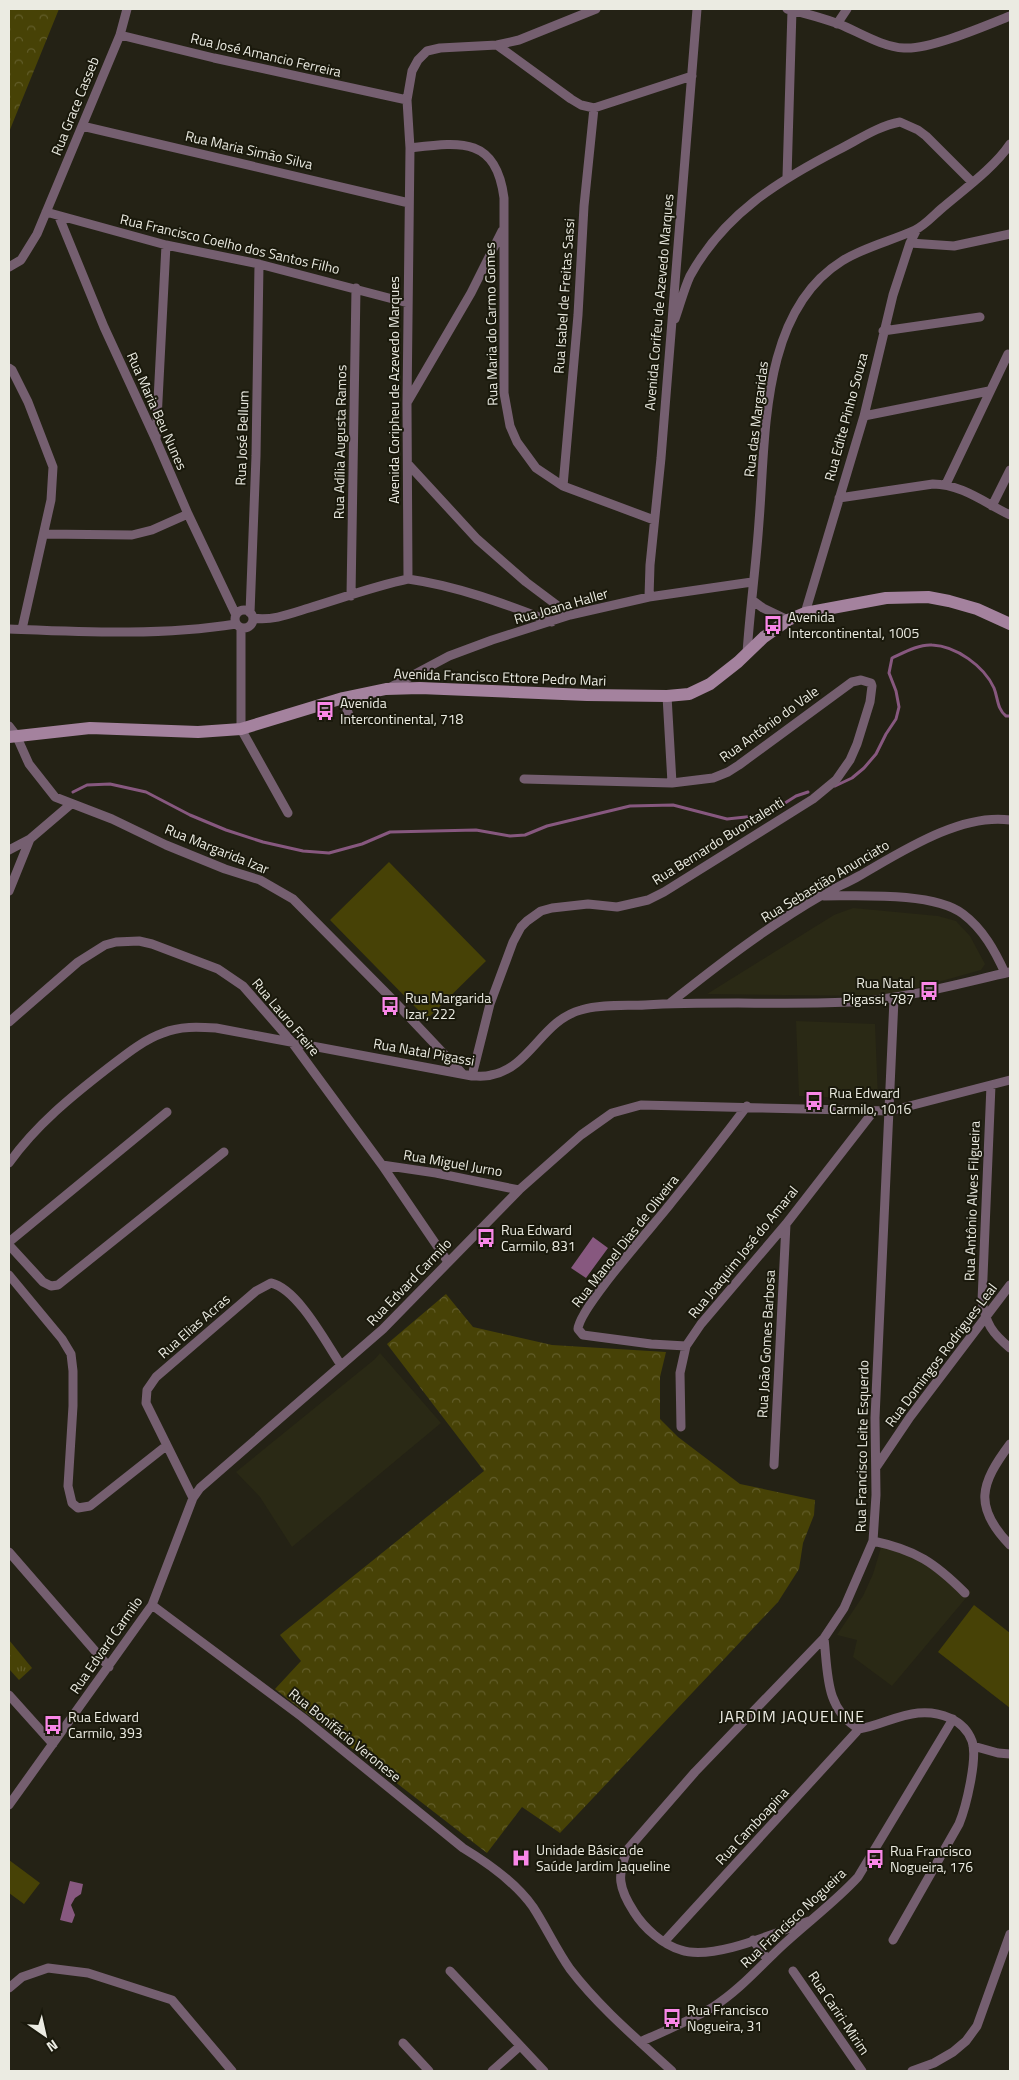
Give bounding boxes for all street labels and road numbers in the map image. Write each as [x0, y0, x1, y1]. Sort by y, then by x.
street label: Rua José Amancio Ferreira [189, 27, 344, 82]
street label: Rua Grace Casseb [45, 53, 104, 158]
street label: Rua Maria Simão Silva [183, 125, 315, 174]
street label: Avenida Corifeu de Azevedo Marques [639, 193, 678, 411]
street label: Rua Francisco Coelho dos Santos Filho [118, 208, 342, 279]
street label: Rua Isabel de Freitas Sassi [548, 218, 579, 374]
street label: Rua Maria do Carmo Gomes [479, 242, 502, 406]
street label: Avenida Coripheu de Azevedo Marques [383, 276, 404, 504]
street label: Rua Maria Beu Nunes [122, 348, 193, 473]
street label: Rua Edite Pinho Souza [818, 350, 873, 483]
street label: Rua das Margaridas [738, 360, 773, 478]
street label: Rua Adília Augusta Ramos [328, 365, 351, 519]
street label: Rua José Bellum [229, 390, 254, 486]
street label: Rua Joana Haller [511, 582, 611, 629]
street label: Avenida Francisco Ettore Pedro Mari [393, 662, 607, 691]
street label: Rua Antônio do Vale [715, 680, 823, 767]
street label: Rua Bernardo Buontalenti [648, 791, 788, 890]
street label: Rua Margarida Izar [162, 818, 273, 879]
street label: Rua Sebastião Anunciato [757, 834, 893, 927]
street label: Rua Lauro Freire [247, 973, 325, 1060]
street label: Rua Natal Pigassi [372, 1032, 476, 1071]
street label: Rua Antônio Alves Filgueira [958, 1120, 985, 1282]
street label: Rua Miguel Jurno [402, 1143, 504, 1182]
street label: Rua Manoel Dias de Oliveira [566, 1170, 683, 1312]
street label: Rua Joaquim José do Amaral [682, 1181, 803, 1322]
street label: Rua Edvard Carmilo [361, 1233, 456, 1330]
street label: Rua João Gomes Barbosa [751, 1269, 780, 1418]
street label: Rua Domingos Rodrigues Leal [879, 1278, 1002, 1431]
street label: Rua Elias Acras [153, 1288, 234, 1363]
street label: Rua Francisco Leite Esquerdo [849, 1360, 874, 1532]
street label: Rua Edvard Carmilo [64, 1592, 147, 1698]
street label: Rua Bonifácio Veronese [285, 1683, 406, 1787]
street label: Rua Camboapina [710, 1782, 793, 1869]
street label: Rua Francisco Nogueira [735, 1863, 850, 1972]
street label: Rua Cariri-Mirim [804, 1967, 875, 2059]

